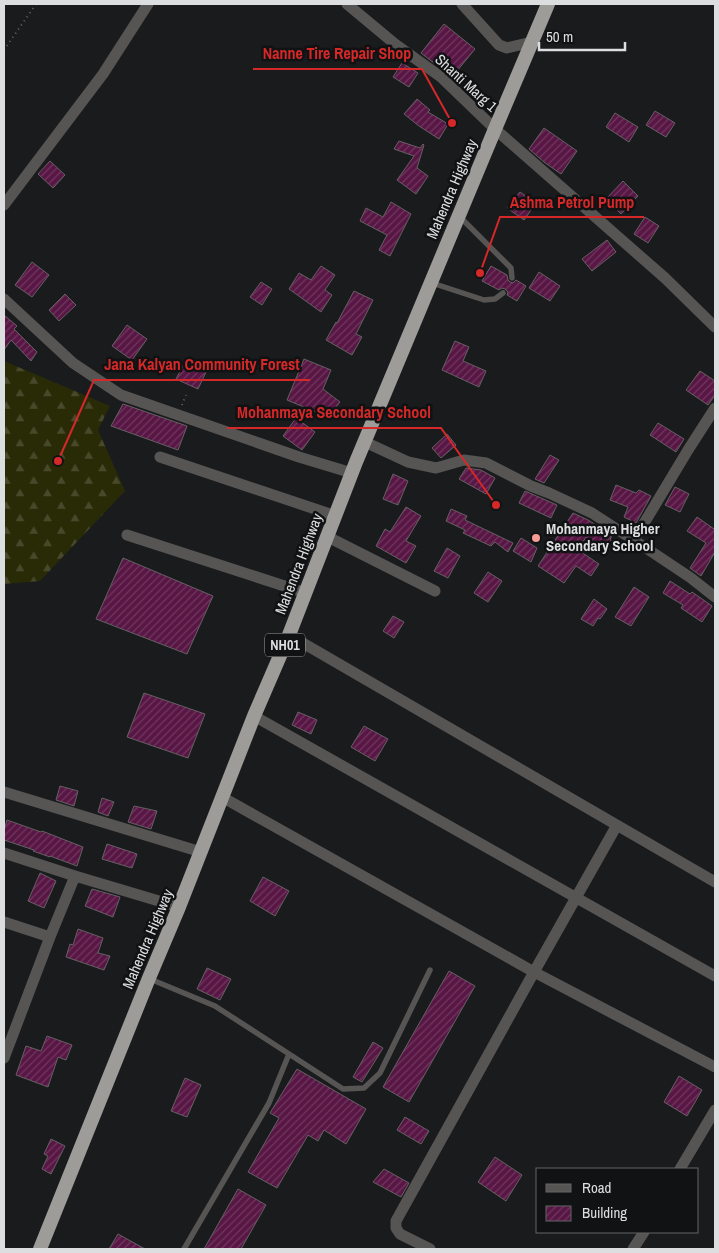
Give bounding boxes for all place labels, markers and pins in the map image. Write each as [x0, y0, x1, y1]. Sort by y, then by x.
callout: Nanne Tire Repair Shop [253, 38, 422, 69]
callout: Ashma Petrol Pump [500, 186, 644, 217]
callout: Jana Kalyan Community Forest [94, 349, 310, 380]
callout: Mohanmaya Secondary School [227, 397, 441, 428]
place label: Mohanmaya Higher Secondary School [546, 518, 660, 556]
marker: Mohanmaya Higher Secondary School [530, 532, 542, 544]

